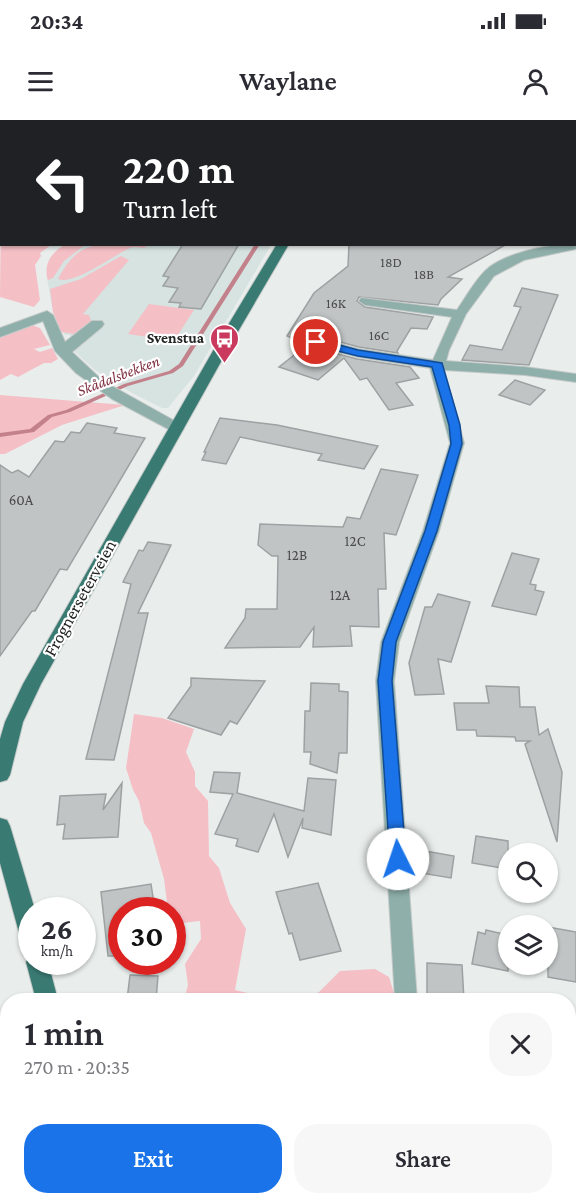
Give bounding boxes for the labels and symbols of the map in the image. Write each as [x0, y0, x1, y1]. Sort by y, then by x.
house number: 18D [380, 254, 402, 270]
house number: 18B [414, 266, 434, 282]
house number: 16K [326, 295, 347, 311]
pin [290, 316, 341, 367]
bus stop icon: Svenstua [209, 322, 241, 364]
house number: 16C [369, 327, 389, 343]
place label: Svenstua [147, 330, 205, 346]
water label: Skådalsbekken [75, 352, 162, 399]
house number: 60A [9, 492, 34, 508]
house number: 12C [345, 533, 366, 549]
street label: Frognerseterveien [40, 536, 120, 660]
house number: 12B [287, 547, 307, 563]
house number: 12A [330, 587, 351, 603]
position arrow [366, 827, 430, 891]
speed limit sign: 30 [108, 897, 186, 975]

